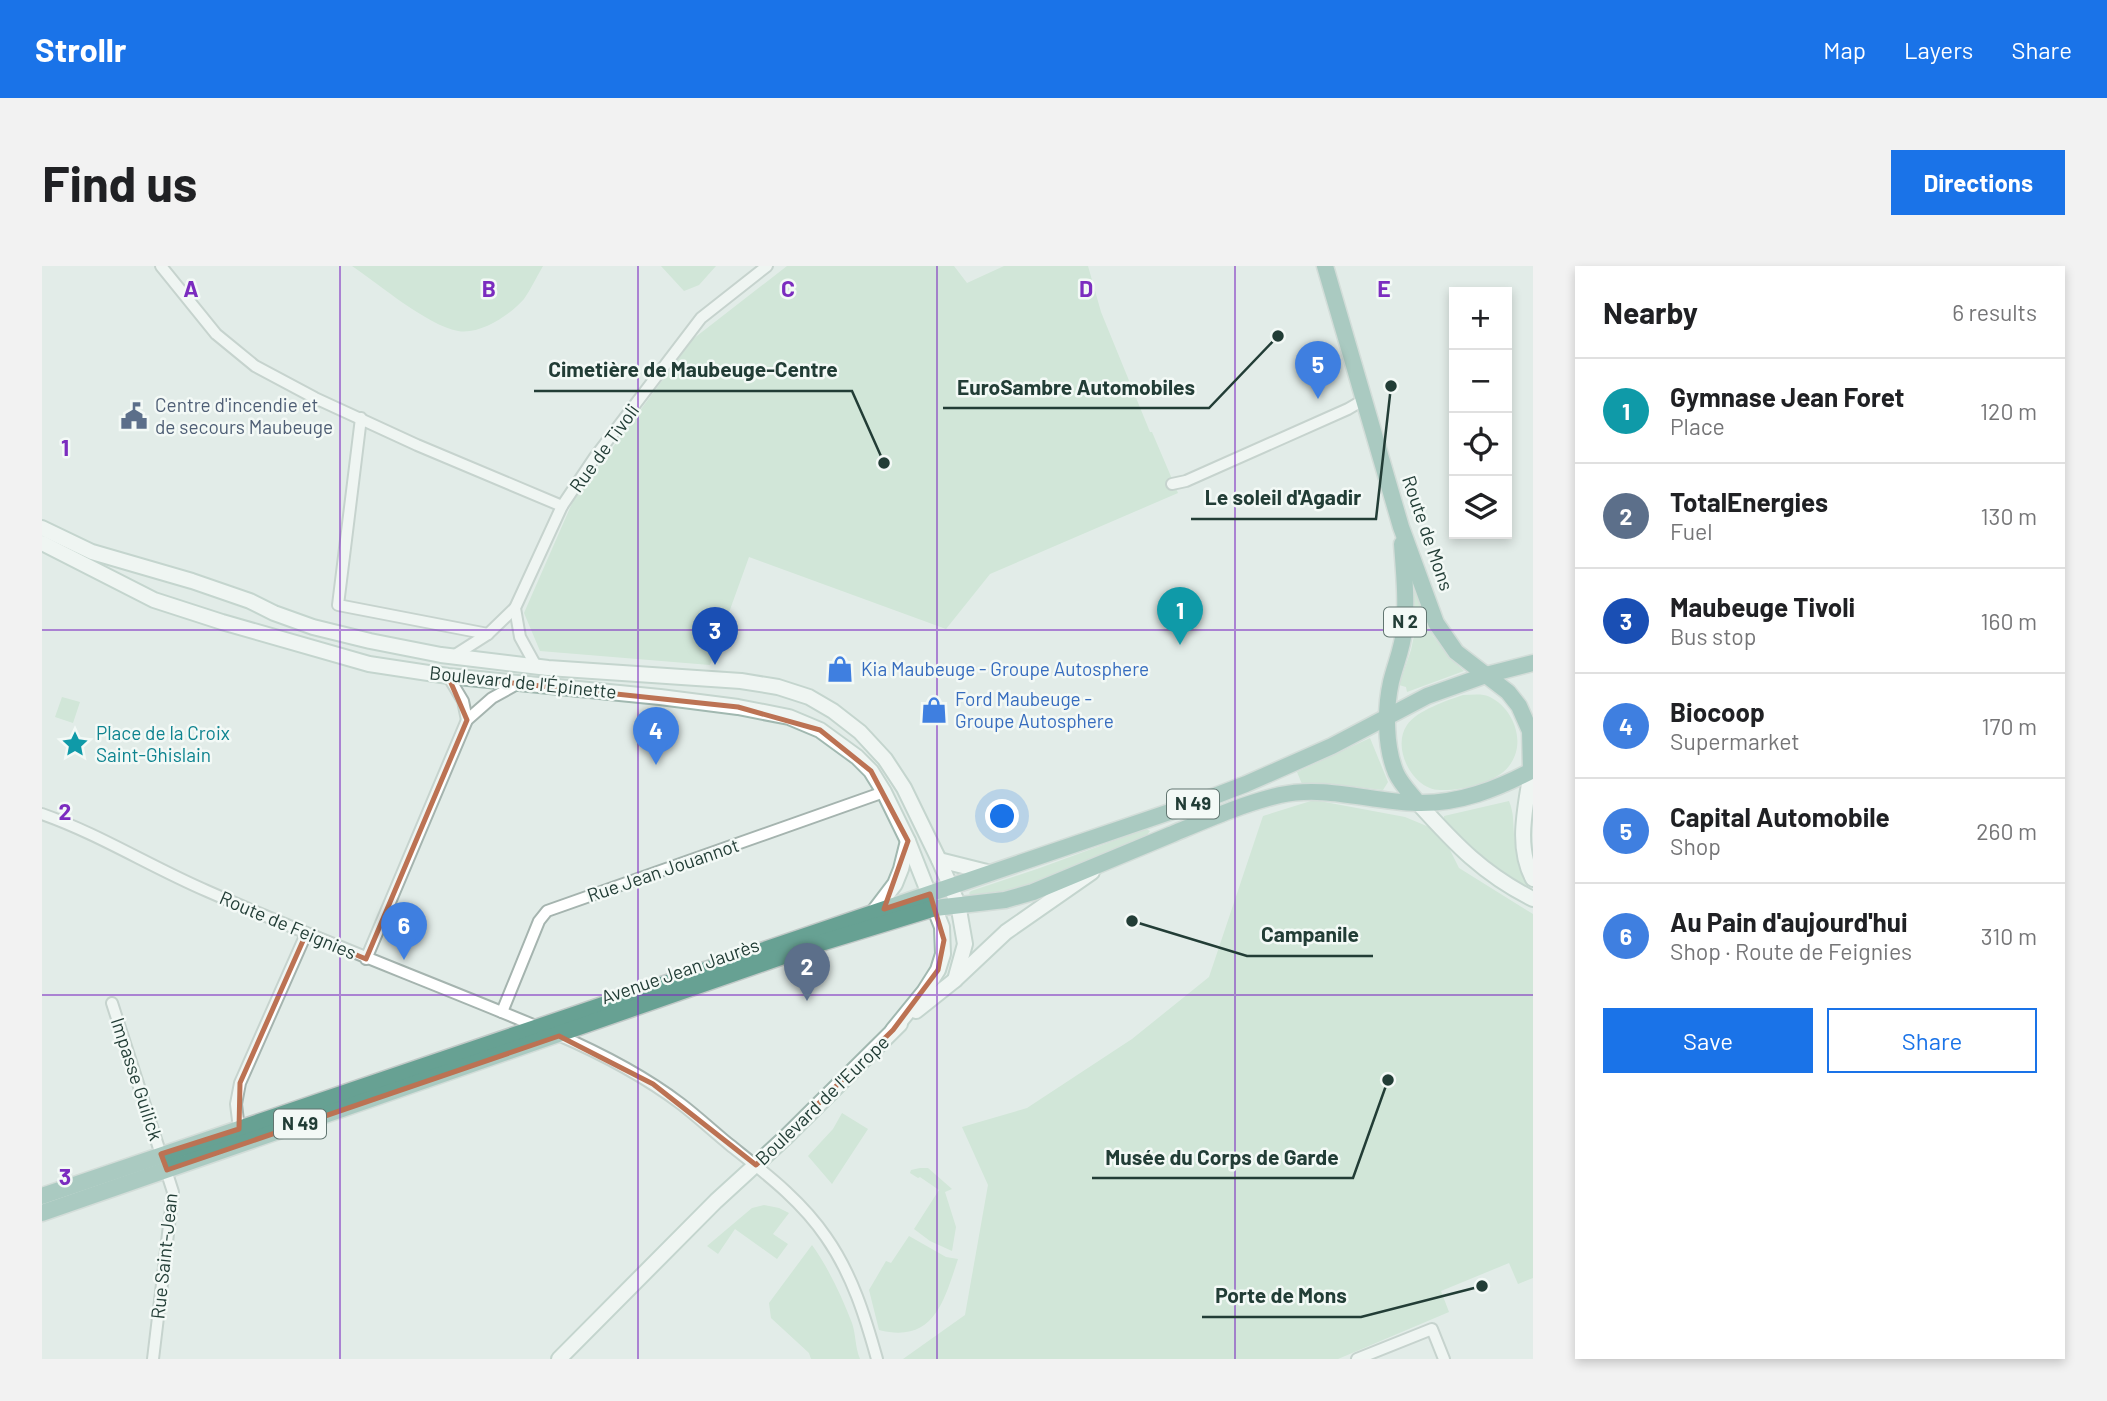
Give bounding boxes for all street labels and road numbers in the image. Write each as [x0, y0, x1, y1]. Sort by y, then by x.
street label: Rue de Tivoli [564, 399, 643, 496]
street label: Route de Mons [1398, 472, 1459, 593]
road number: N 2 [1384, 608, 1426, 636]
street label: Boulevard de l'Épinette [428, 660, 618, 703]
road number: N 49 [1167, 790, 1219, 818]
street label: Rue Jean Jouannot [584, 833, 742, 906]
street label: Route de Feignies [216, 885, 360, 964]
street label: Avenue Jean Jaurès [598, 933, 762, 1008]
street label: Impasse Guilick [107, 1014, 168, 1143]
street label: Boulevard de l'Europe [750, 1030, 893, 1169]
road number: N 49 [274, 1110, 326, 1138]
street label: Rue Saint-Jean [145, 1192, 182, 1320]

